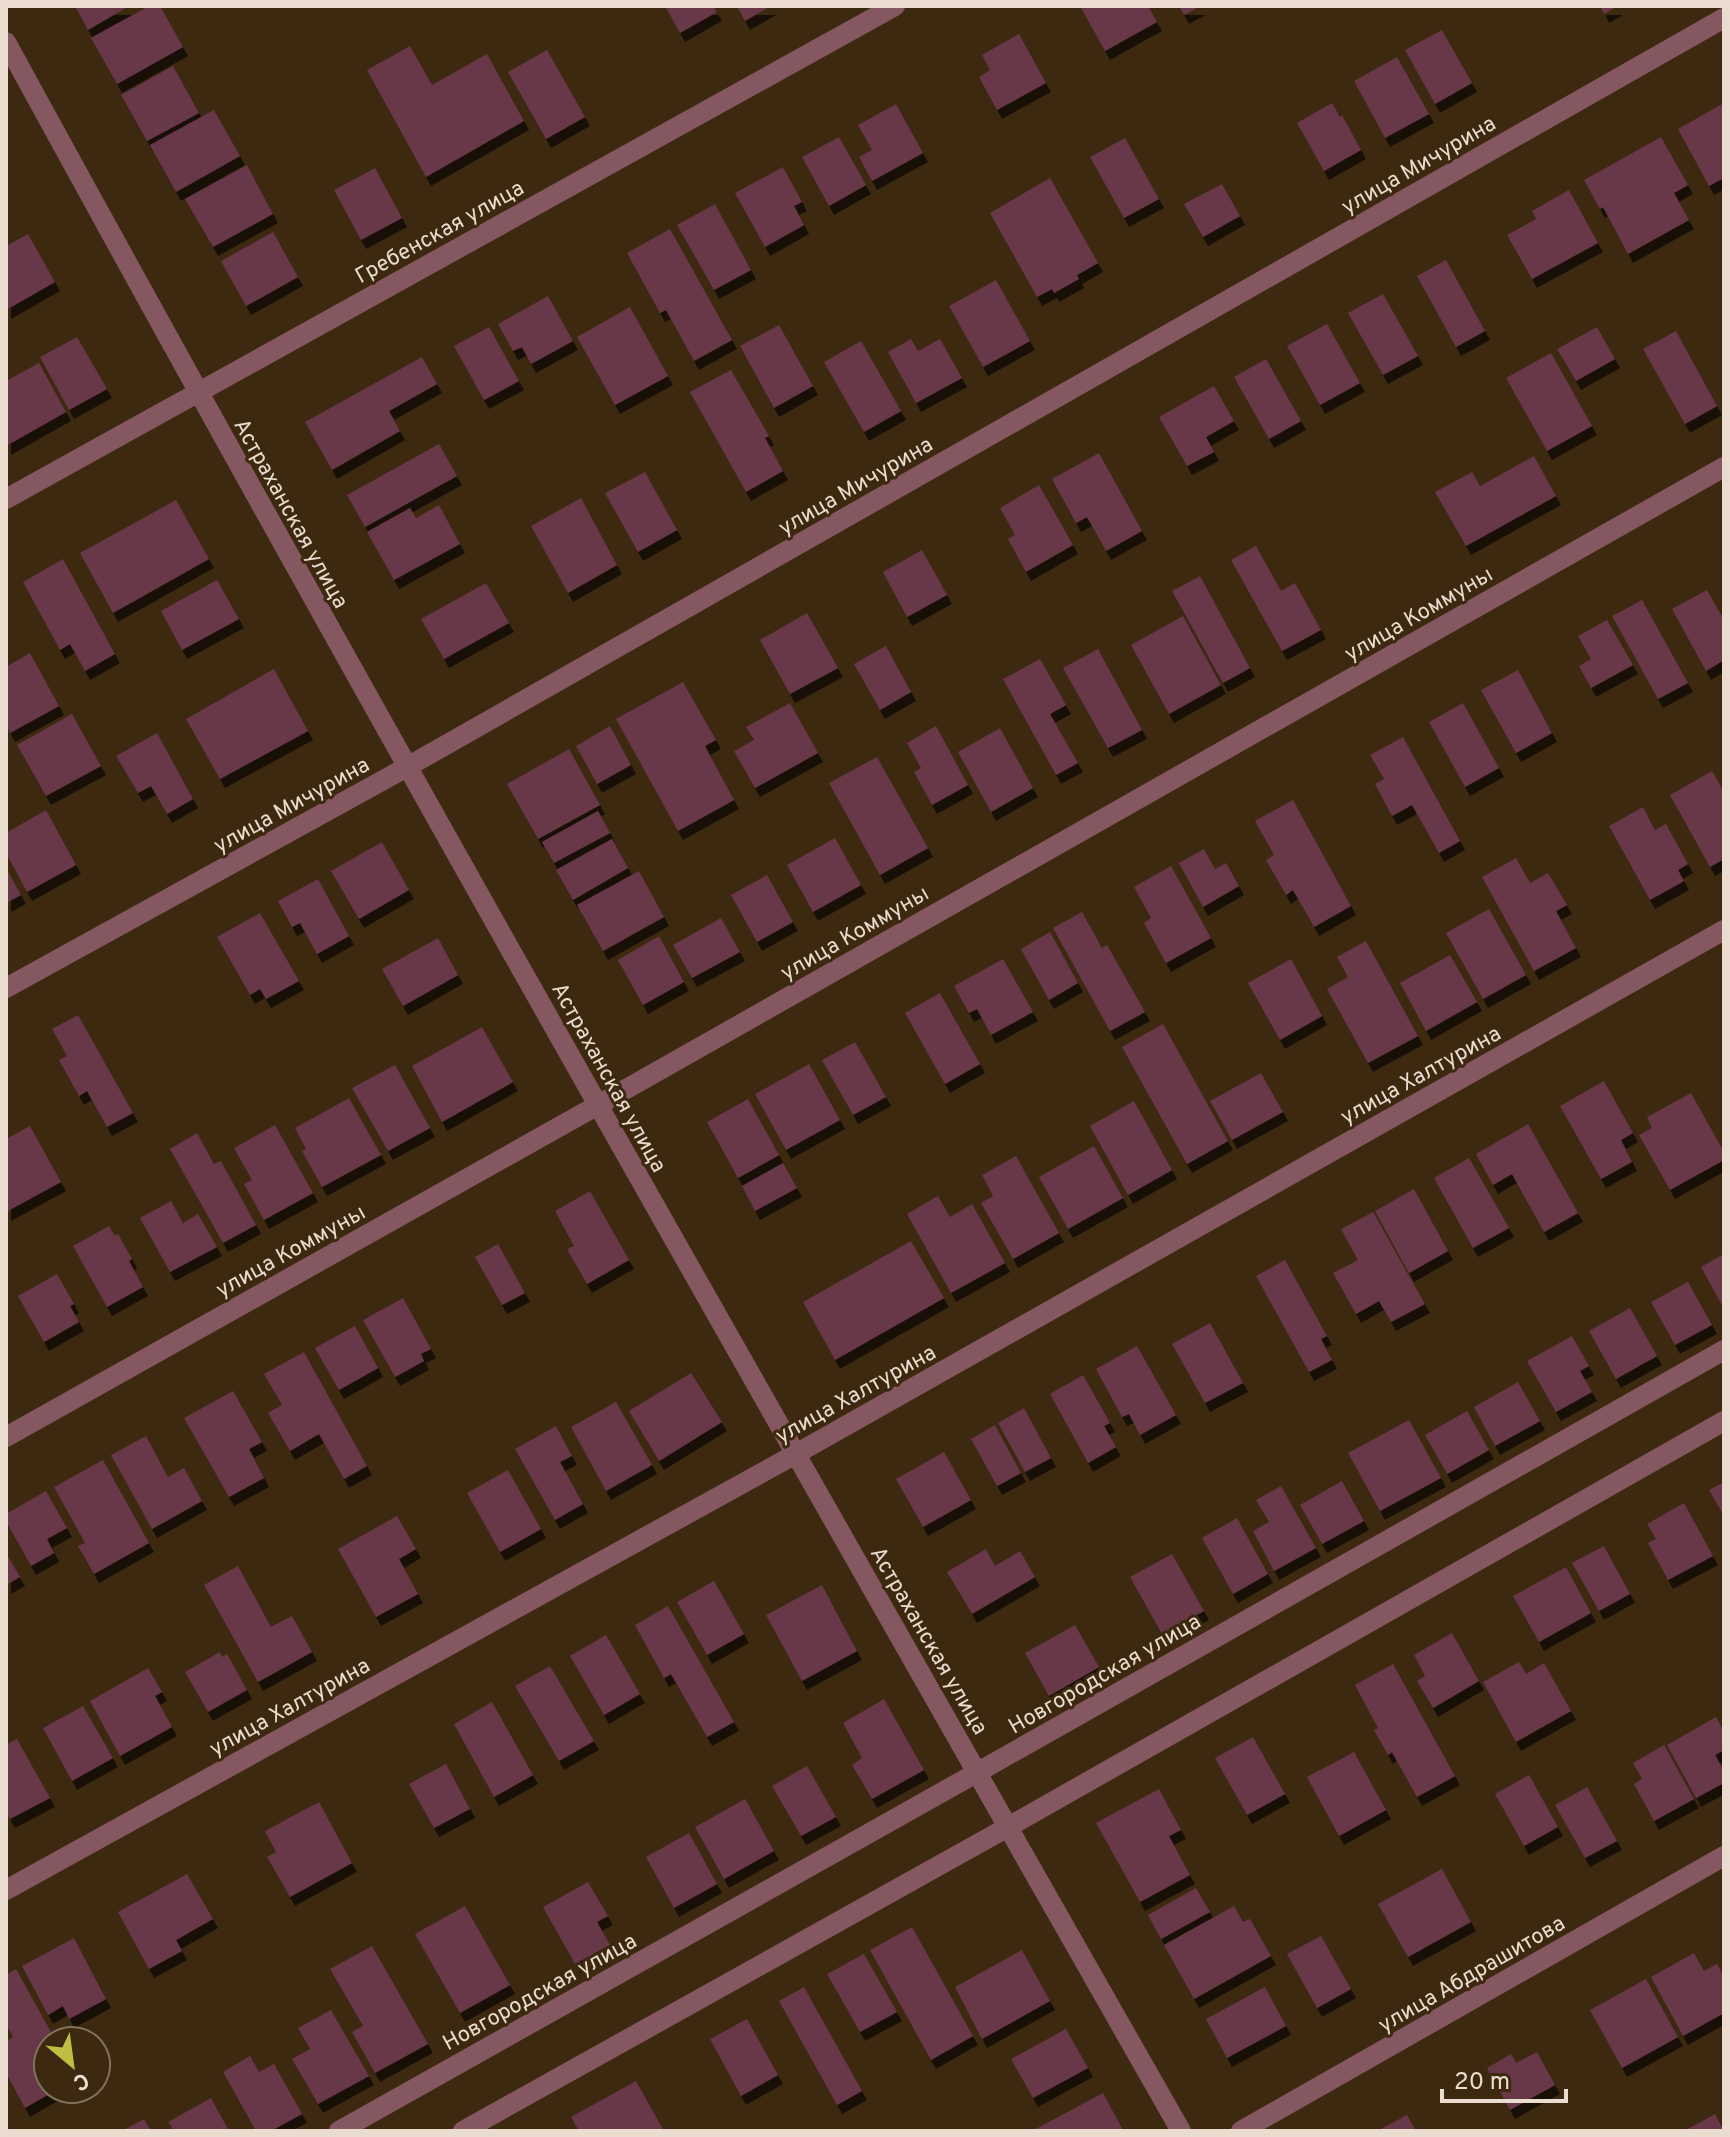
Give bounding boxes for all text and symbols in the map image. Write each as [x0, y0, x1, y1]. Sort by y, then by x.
street label: улица Мичурина [1337, 111, 1501, 221]
street label: Гребенская улица [351, 176, 529, 291]
street label: Астраханская улица [226, 415, 353, 614]
street label: улица Мичурина [774, 432, 938, 542]
street label: улица Коммуны [1340, 562, 1498, 669]
street label: улица Мичурина [210, 752, 375, 860]
street label: улица Коммуны [776, 881, 934, 988]
street label: Астраханская улица [544, 979, 671, 1178]
street label: улица Халтурина [1336, 1021, 1506, 1131]
street label: улица Коммуны [212, 1200, 371, 1304]
street label: улица Халтурина [771, 1340, 941, 1450]
street label: Астраханская улица [863, 1542, 993, 1740]
street label: Новгородская улица [1004, 1609, 1206, 1741]
street label: улица Халтурина [205, 1653, 375, 1763]
street label: улица Абдрашитова [1374, 1911, 1570, 2040]
street label: Новгородская улица [439, 1929, 642, 2058]
north arrow [32, 2025, 112, 2105]
scale bar [1442, 2053, 1566, 2103]
text: С [68, 2065, 93, 2096]
text: 20 m [1454, 2068, 1510, 2098]

